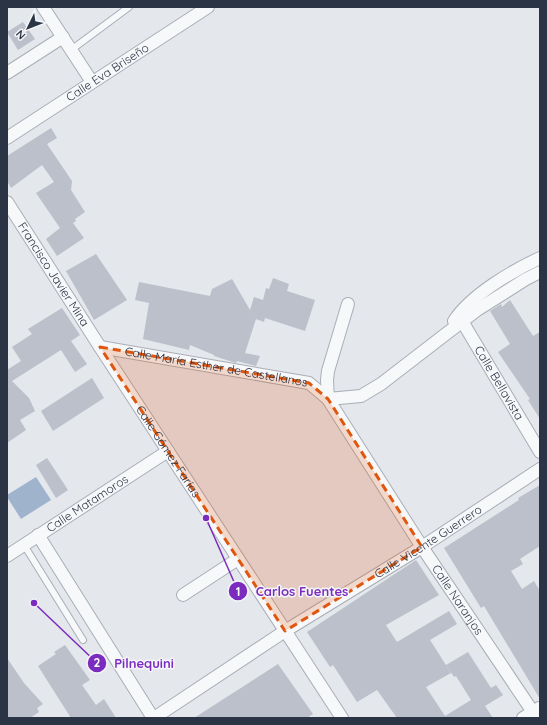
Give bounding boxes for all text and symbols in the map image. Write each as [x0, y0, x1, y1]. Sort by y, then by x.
north arrow [8, 8, 48, 48]
text: N [13, 27, 29, 43]
street label: Calle Eva Briseño [63, 40, 151, 104]
street label: Francisco Javier Mina [15, 219, 93, 329]
street label: Calle María Esther de Castellanos [124, 343, 309, 390]
street label: Calle Bellavista [471, 343, 527, 423]
street label: Calle Gómez Farías [133, 402, 204, 500]
street label: Calle Matamoros [43, 471, 131, 535]
street label: Calle Vicente Guerrero [372, 502, 484, 581]
street label: Calle Naranjos [429, 562, 487, 638]
callout: Carlos Fuentes [228, 579, 357, 604]
text: Carlos Fuentes [256, 583, 348, 599]
text: 1 [236, 584, 240, 599]
callout: Pilnequini [87, 651, 182, 676]
text: 2 [94, 655, 101, 670]
text: Pilnequini [114, 655, 174, 671]

